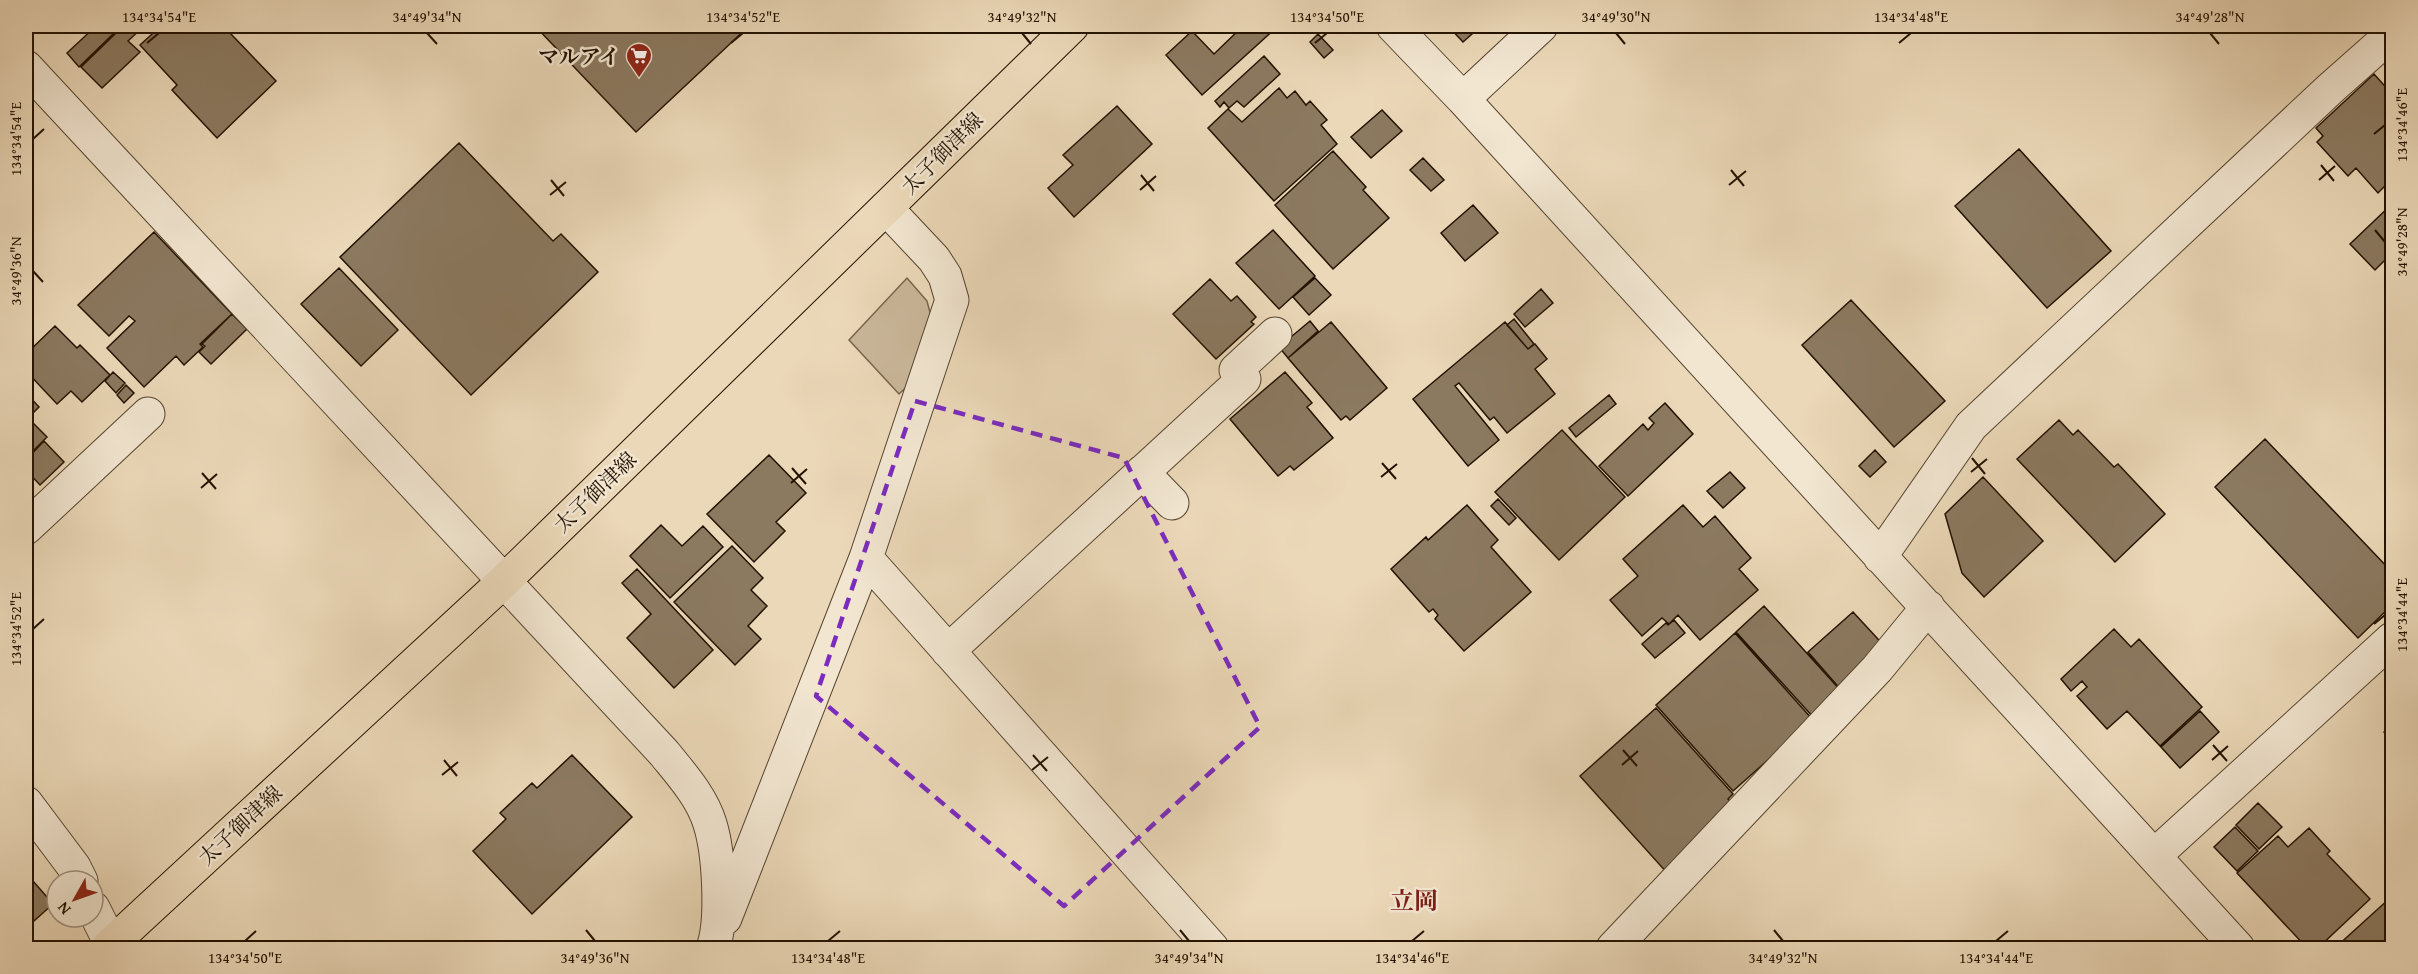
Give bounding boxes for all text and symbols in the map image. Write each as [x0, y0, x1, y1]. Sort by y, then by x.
text: 134°34'54"E [122, 6, 196, 27]
text: 34°49'34"N [393, 6, 462, 27]
text: 134°34'52"E [706, 6, 780, 27]
text: 34°49'32"N [988, 6, 1057, 27]
text: 134°34'50"E [1290, 6, 1364, 27]
text: 34°49'30"N [1582, 6, 1651, 27]
text: 134°34'48"E [1874, 6, 1948, 27]
text: 34°49'28"N [2176, 6, 2245, 27]
place label: マルアイ [538, 41, 620, 72]
supermarket icon: マルアイ [624, 41, 654, 79]
text: 134°34'46"E [2391, 88, 2412, 162]
text: 134°34'54"E [5, 102, 26, 176]
street label: 太子御津線 [894, 105, 990, 201]
text: 34°49'28"N [2391, 207, 2412, 276]
text: 34°49'36"N [5, 236, 26, 305]
street label: 太子御津線 [546, 444, 644, 540]
text: 134°34'44"E [2391, 578, 2412, 652]
text: 134°34'52"E [5, 592, 26, 666]
street label: 太子御津線 [191, 778, 289, 872]
north arrow [45, 869, 105, 929]
district label: 立岡 [1390, 883, 1438, 918]
text: N [51, 897, 76, 920]
text: 134°34'50"E [208, 947, 282, 968]
text: 34°49'36"N [561, 947, 630, 968]
text: 134°34'48"E [791, 947, 865, 968]
text: 34°49'34"N [1155, 947, 1224, 968]
text: 134°34'46"E [1375, 947, 1449, 968]
text: 34°49'32"N [1749, 947, 1818, 968]
text: 134°34'44"E [1959, 947, 2033, 968]

